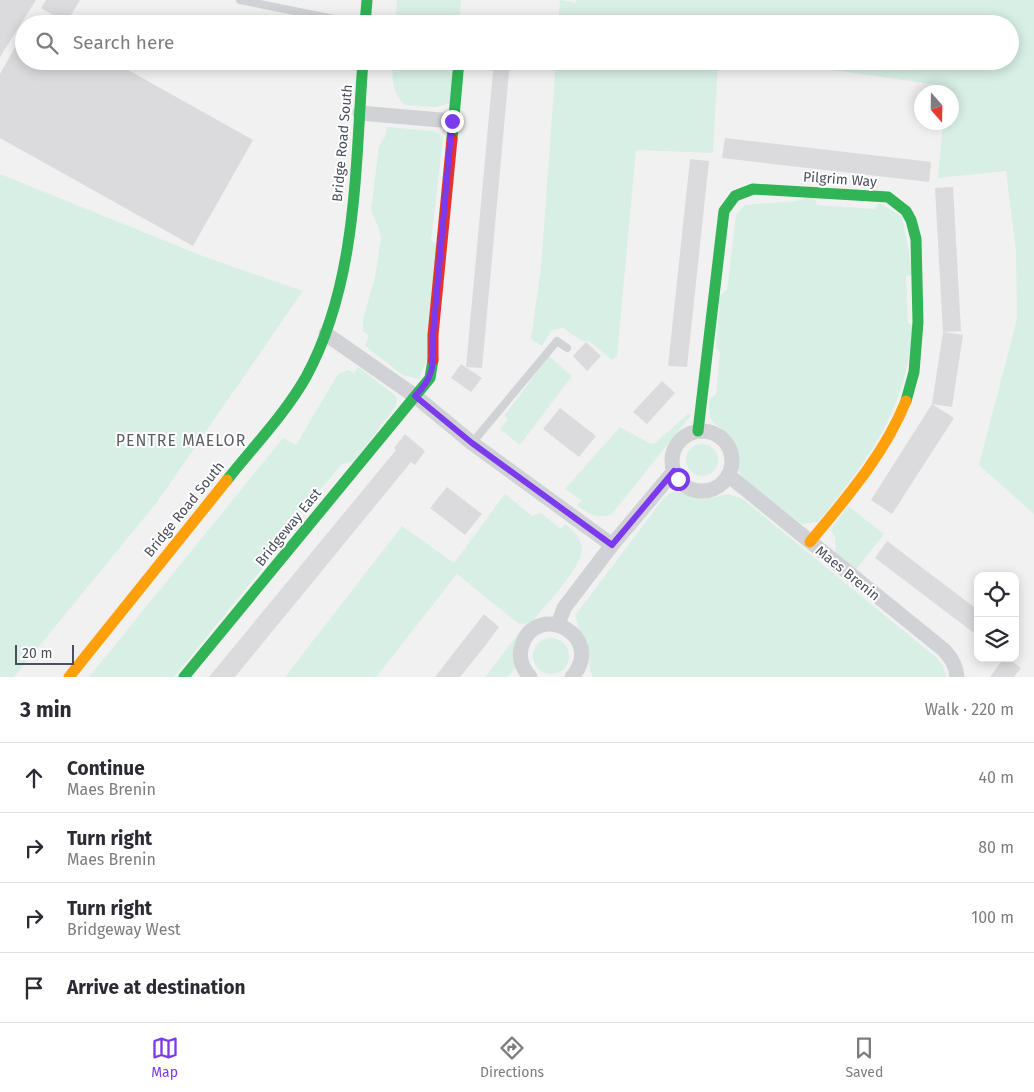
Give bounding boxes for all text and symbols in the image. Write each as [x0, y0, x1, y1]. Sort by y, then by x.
search box [15, 15, 1019, 70]
icon: search [33, 29, 61, 57]
text: Search here [73, 31, 174, 54]
street label: Bridge Road South [329, 84, 356, 202]
north arrow [914, 85, 959, 130]
route end [441, 110, 464, 133]
street label: Pilgrim Way [802, 168, 878, 191]
district label: PENTRE MAELOR [116, 431, 246, 450]
street label: Bridge Road South [141, 458, 228, 560]
route start [667, 468, 690, 491]
street label: Bridgeway East [252, 484, 326, 570]
street label: Maes Brenin [812, 542, 883, 604]
map controls [974, 572, 1019, 662]
button: locate [974, 572, 1019, 617]
button: layers [974, 617, 1019, 662]
scale bar [15, 642, 74, 665]
text: 20 m [22, 645, 52, 662]
text: 3 min [20, 697, 72, 723]
text: Walk · 220 m [925, 700, 1014, 719]
text: Continue [67, 757, 145, 780]
icon: ahead [20, 764, 48, 792]
text: 40 m [979, 768, 1014, 787]
text: Maes Brenin [67, 780, 156, 799]
text: Turn right [67, 827, 152, 850]
icon: right [20, 834, 48, 862]
text: 80 m [978, 838, 1014, 857]
text: Maes Brenin [67, 850, 156, 869]
text: Turn right [67, 897, 152, 920]
icon: right [20, 904, 48, 932]
text: 100 m [971, 908, 1014, 927]
text: Bridgeway West [67, 920, 181, 939]
icon: arrive [20, 974, 48, 1002]
text: Arrive at destination [67, 976, 246, 999]
tab: Map [151, 1034, 179, 1081]
tab: Directions [480, 1034, 544, 1081]
tab: Saved [845, 1034, 883, 1081]

